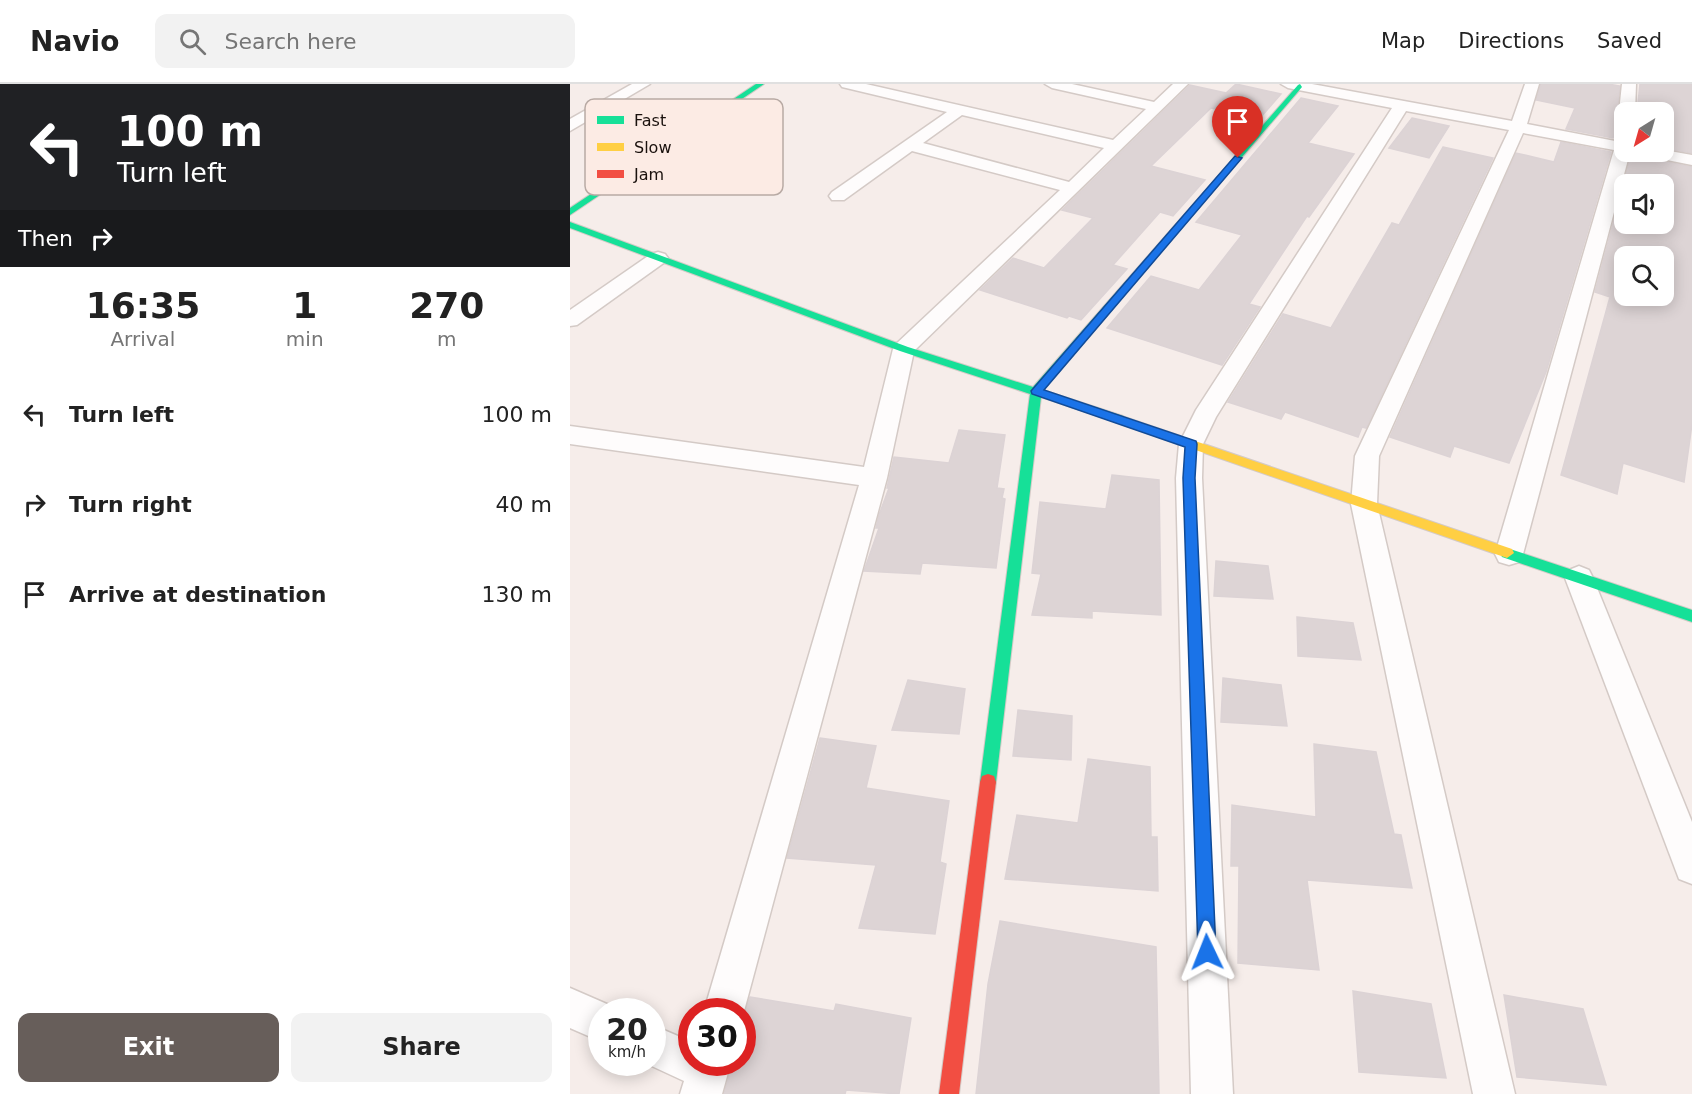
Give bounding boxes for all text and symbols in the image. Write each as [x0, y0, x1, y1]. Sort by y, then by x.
search box [155, 14, 575, 68]
text: Navio [30, 25, 119, 58]
icon: search [176, 25, 209, 58]
text: Search here [224, 29, 357, 54]
text: Map [1381, 29, 1425, 53]
text: Directions [1458, 29, 1564, 53]
text: Saved [1597, 29, 1662, 53]
pin [1212, 96, 1263, 158]
legend [585, 99, 783, 195]
north arrow [1614, 102, 1674, 162]
map controls [1614, 102, 1674, 306]
icon: arrive [1221, 105, 1254, 138]
text: 100 m [117, 107, 263, 156]
icon: left [18, 108, 96, 186]
text: Fast [634, 111, 666, 130]
text: Slow [634, 138, 671, 157]
text: Turn left [117, 157, 227, 188]
text: Jam [633, 165, 664, 184]
button: sound [1614, 174, 1674, 234]
icon: right [85, 222, 118, 255]
text: Then [18, 226, 73, 251]
button: search [1614, 246, 1674, 306]
text: 16:35 [86, 285, 200, 326]
text: 1 [292, 285, 317, 326]
text: 270 [409, 285, 484, 326]
text: Arrival [110, 327, 175, 351]
text: min [286, 327, 324, 351]
text: m [437, 327, 457, 351]
icon: left [18, 398, 51, 431]
text: Turn left [69, 402, 174, 427]
text: 100 m [482, 402, 552, 427]
icon: right [18, 488, 51, 521]
text: Turn right [69, 492, 192, 517]
text: 40 m [496, 492, 552, 517]
icon: arrive [18, 578, 51, 611]
text: Arrive at destination [69, 582, 326, 607]
text: 130 m [482, 582, 552, 607]
position arrow [1175, 920, 1239, 984]
speed limit sign: 30 [678, 998, 756, 1076]
text: 20 [606, 1012, 648, 1047]
button: Exit [18, 1013, 279, 1082]
button: Share [291, 1013, 552, 1082]
text: km/h [608, 1043, 646, 1061]

